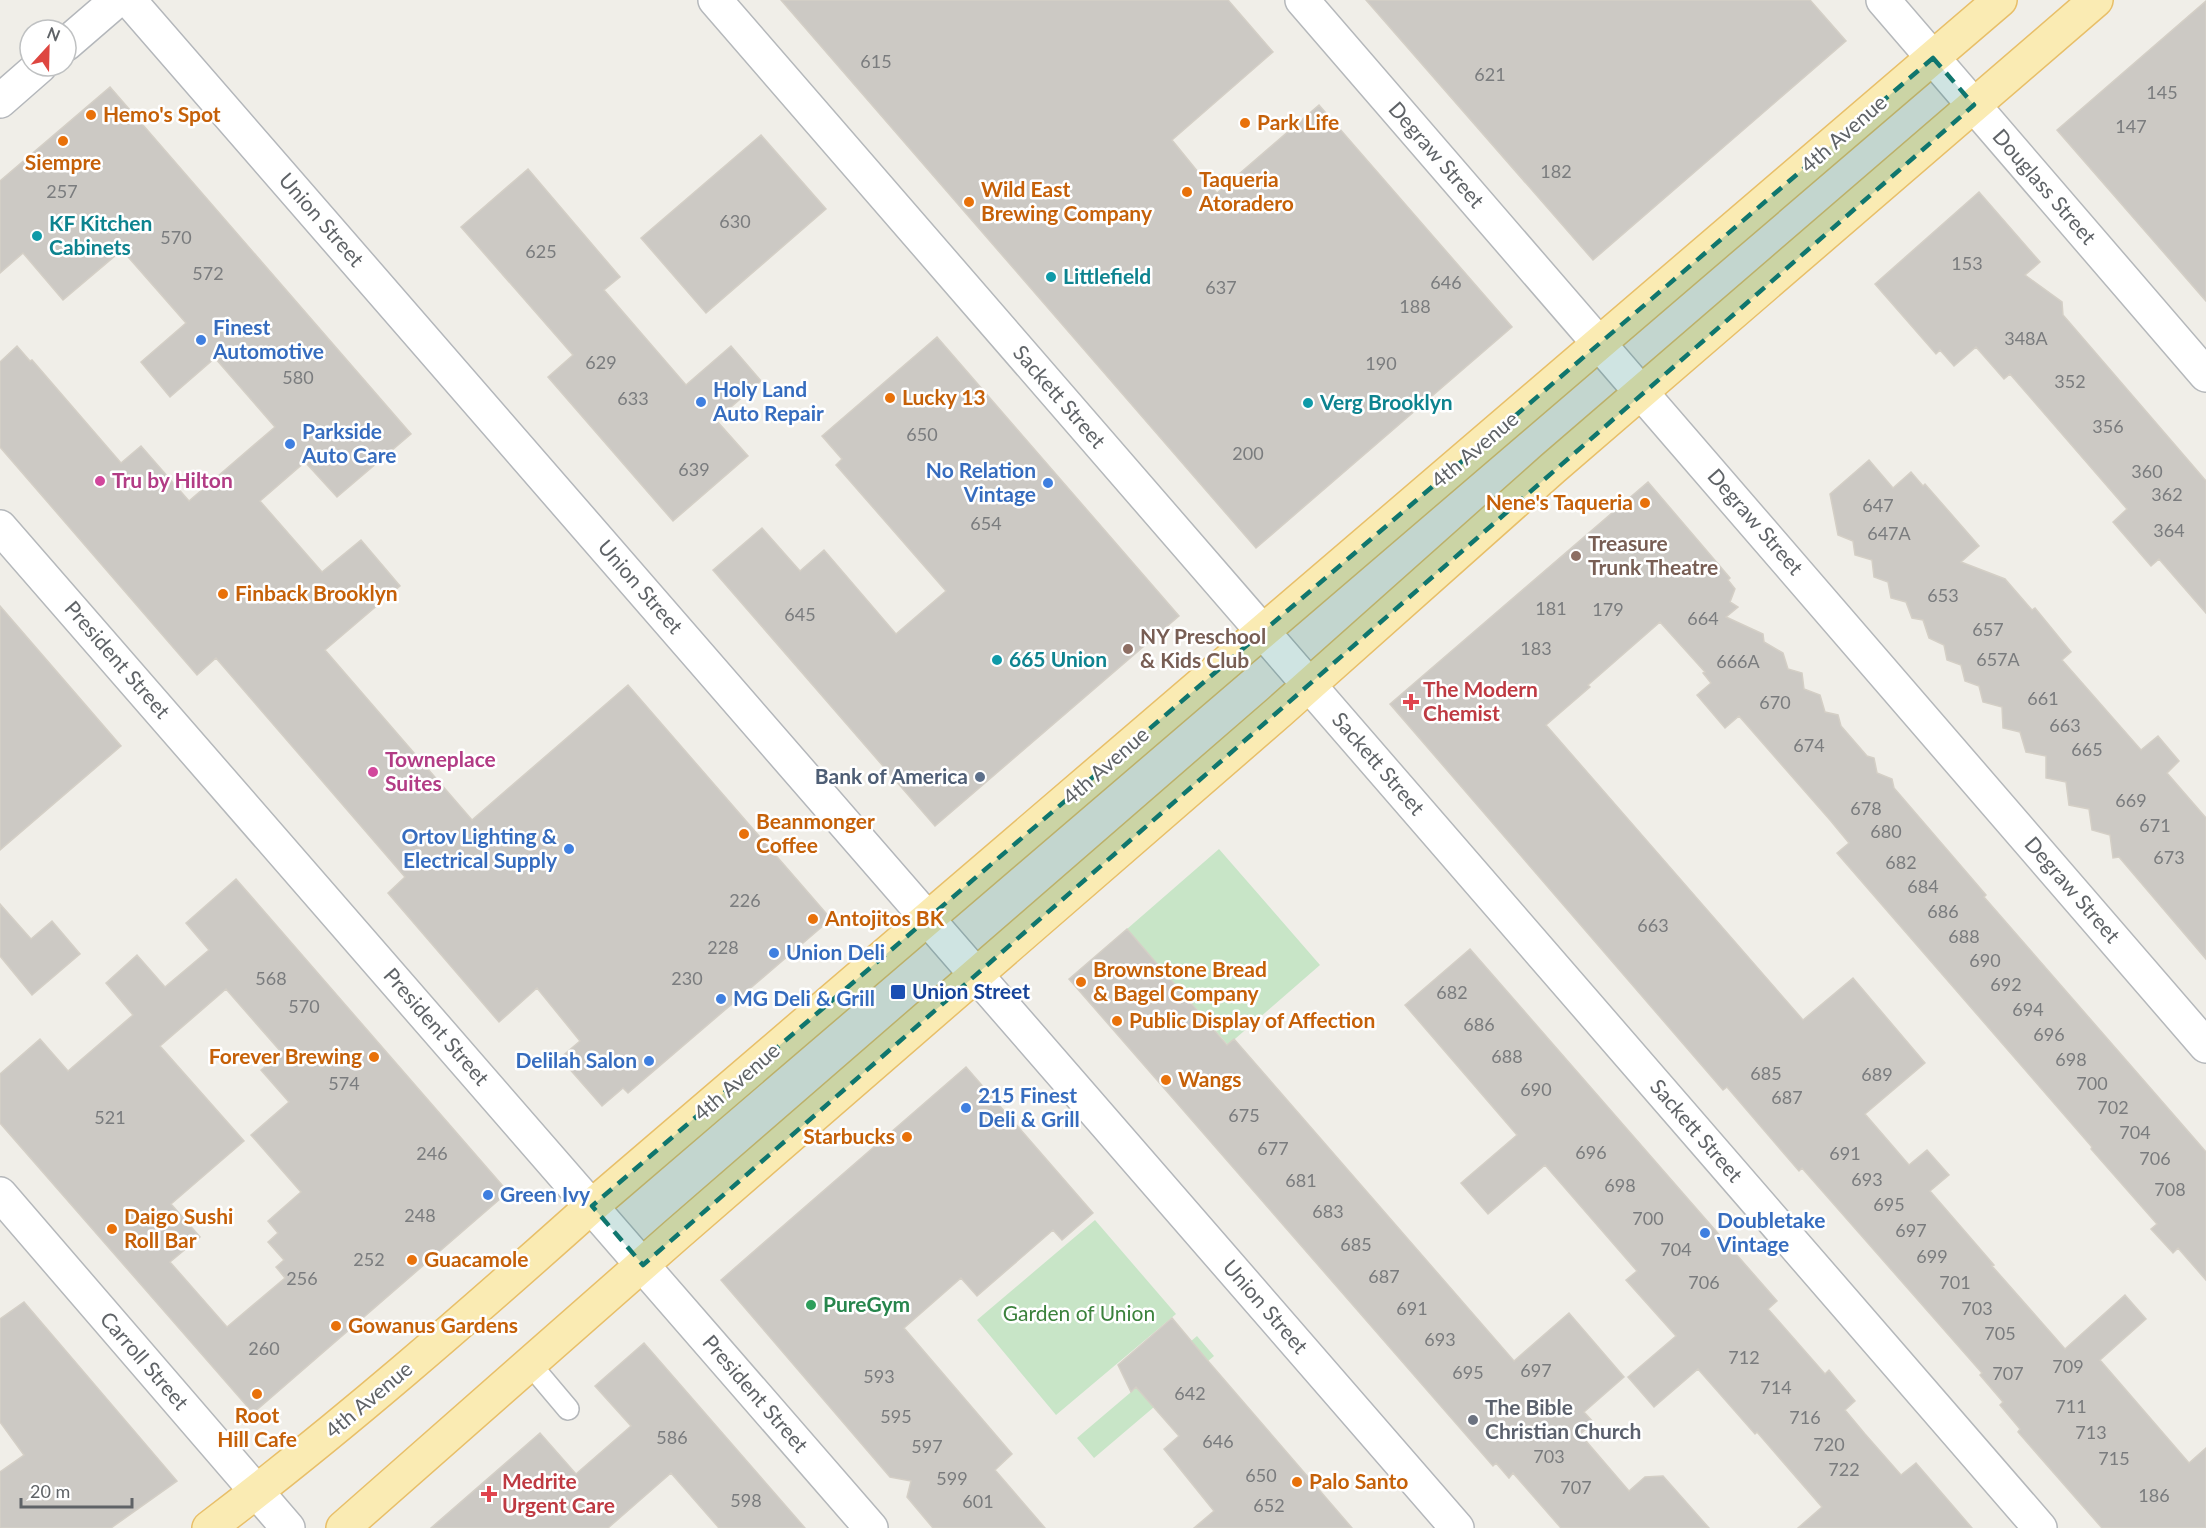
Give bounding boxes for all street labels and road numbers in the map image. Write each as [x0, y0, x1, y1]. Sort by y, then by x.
street label: 4th Avenue [1795, 89, 1891, 177]
street label: Degraw Street [1384, 96, 1490, 213]
street label: Douglass Street [1988, 123, 2102, 249]
street label: Union Street [275, 167, 370, 271]
street label: Sackett Street [1009, 340, 1112, 453]
street label: 4th Avenue [1426, 405, 1523, 492]
street label: Degraw Street [1703, 463, 1809, 580]
street label: Union Street [594, 534, 689, 638]
street label: President Street [60, 595, 176, 723]
street label: Sackett Street [1328, 707, 1431, 820]
street label: 4th Avenue [1057, 721, 1153, 809]
street label: Degraw Street [2020, 831, 2126, 948]
street label: President Street [379, 962, 495, 1090]
street label: 4th Avenue [688, 1037, 784, 1125]
street label: Sackett Street [1646, 1074, 1749, 1187]
street label: Union Street [1219, 1254, 1314, 1358]
street label: Carroll Street [96, 1306, 195, 1415]
street label: President Street [698, 1329, 814, 1457]
street label: 4th Avenue [320, 1355, 417, 1442]

